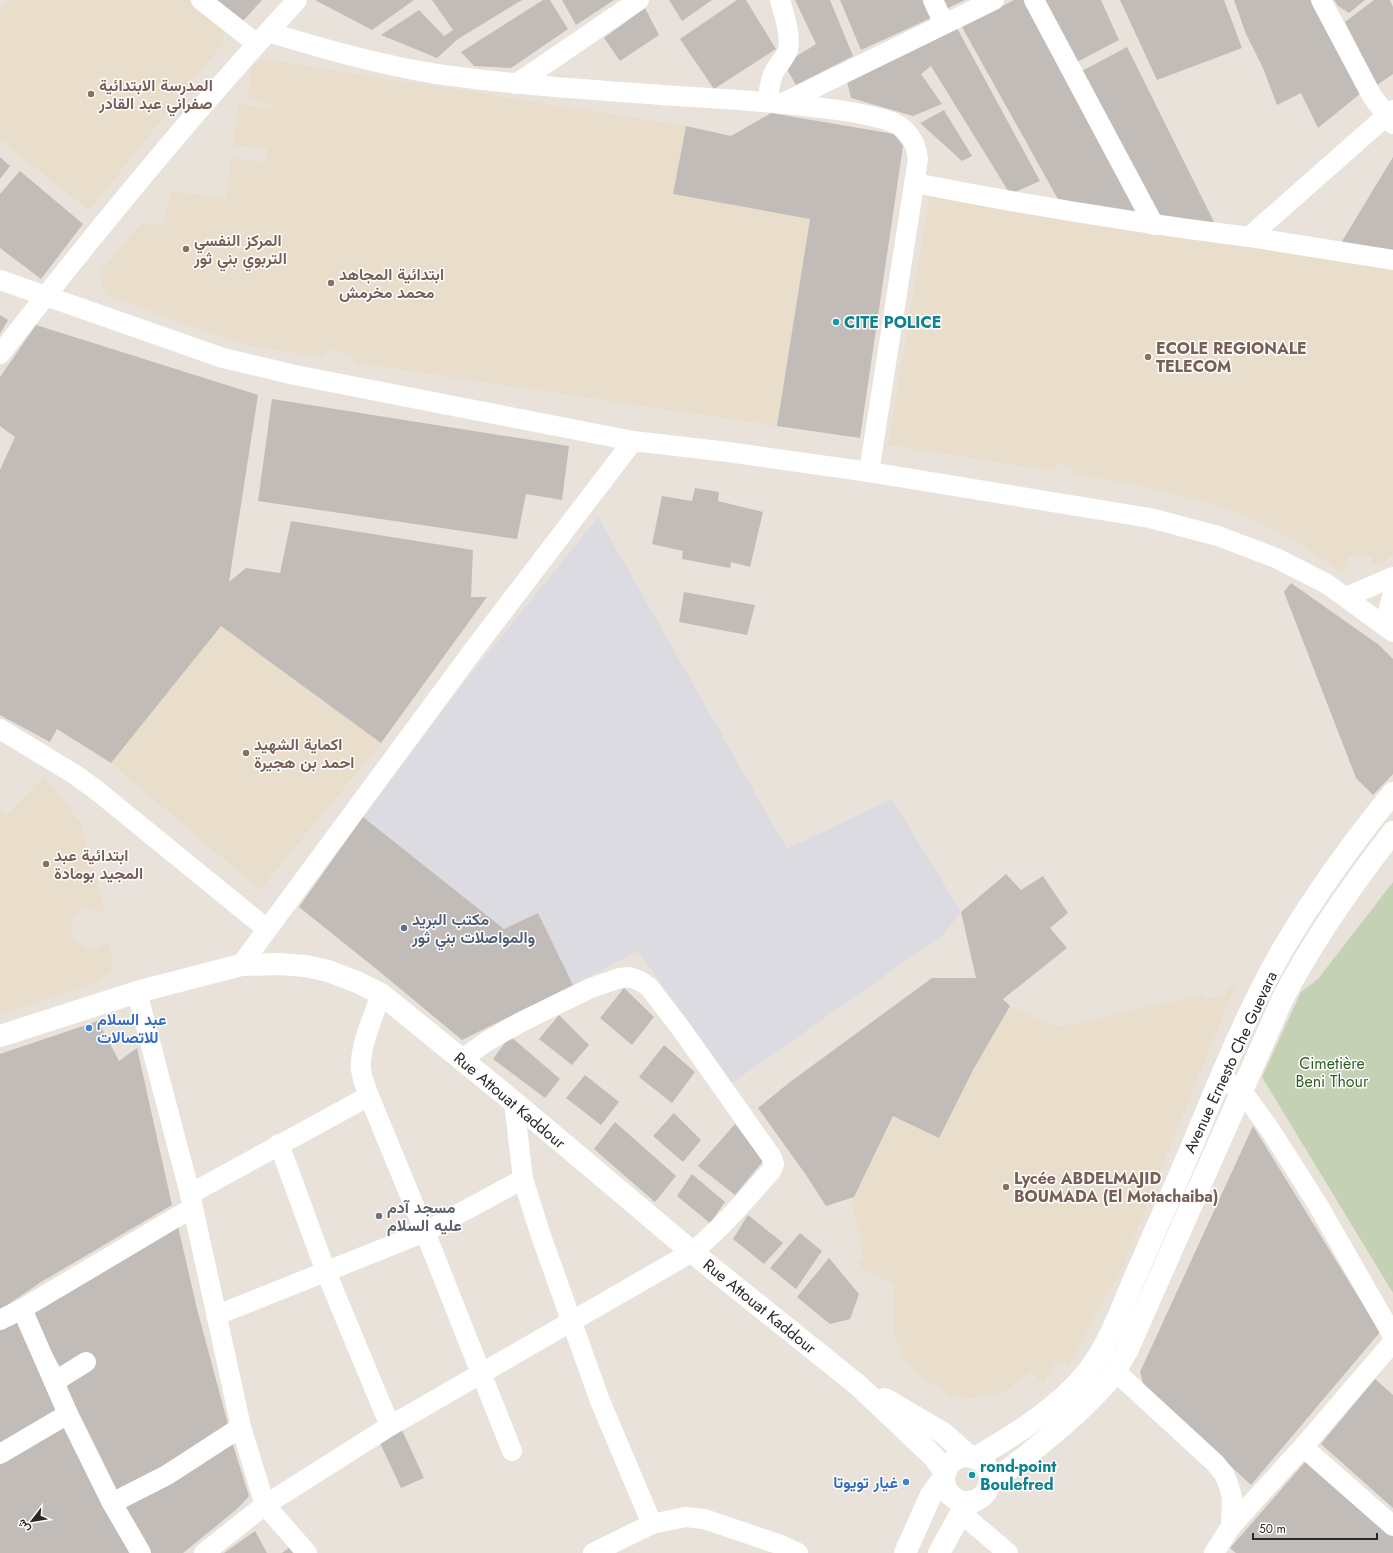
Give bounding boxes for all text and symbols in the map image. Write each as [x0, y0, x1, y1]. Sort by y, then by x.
place label: المدرسة الابتدائية صفراني عبد القادر [98, 74, 213, 117]
marker: المدرسة الابتدائية صفراني عبد القادر [86, 89, 96, 99]
place label: المركز النفسي التربوي بني ثور [193, 229, 287, 272]
marker: المركز النفسي التربوي بني ثور [181, 244, 191, 254]
place label: ابتدائية المجاهد محمد مخرمش [339, 263, 444, 304]
marker: ابتدائية المجاهد محمد مخرمش [326, 278, 336, 288]
place label: CITE POLICE [844, 311, 941, 334]
marker: CITE POLICE [831, 317, 841, 327]
place label: ECOLE REGIONALE TELECOM [1156, 337, 1307, 378]
marker: ECOLE REGIONALE TELECOM [1143, 352, 1153, 362]
place label: اكماية الشهيد احمد بن هجيرة [254, 733, 354, 774]
marker: اكماية الشهيد احمد بن هجيرة [241, 748, 251, 758]
place label: ابتدائية عبد المجيد بومادة [54, 844, 143, 885]
marker: ابتدائية عبد المجيد بومادة [41, 859, 51, 869]
place label: مكتب البريد والمواصلات بني ثور [411, 908, 535, 951]
marker: مكتب البريد والمواصلات بني ثور [399, 923, 409, 933]
street label: Avenue Ernesto Che Guevara [1178, 967, 1283, 1157]
place label: عبد السلام للاتصالات [97, 1008, 167, 1049]
marker: عبد السلام للاتصالات [84, 1023, 94, 1033]
street label: Rue Attouat Kaddour [449, 1047, 571, 1154]
park label: Cimetière Beni Thour [1296, 1052, 1369, 1093]
place label: Lycée ABDELMAJID BOUMADA (El Motachaiba) [1014, 1167, 1218, 1208]
marker: Lycée ABDELMAJID BOUMADA (El Motachaiba) [1001, 1182, 1011, 1192]
place label: مسجد آدم عليه السلام [387, 1196, 462, 1237]
marker: مسجد آدم عليه السلام [374, 1211, 384, 1221]
street label: Rue Attouat Kaddour [698, 1253, 822, 1360]
place label: rond-point Boulefred [980, 1455, 1057, 1496]
marker: rond-point Boulefred [967, 1470, 977, 1480]
place label: غيار تويوتا [833, 1471, 898, 1494]
marker: غيار تويوتا [901, 1477, 911, 1487]
north arrow [12, 1501, 52, 1541]
scale bar [1253, 1515, 1377, 1541]
text: ش [13, 1516, 34, 1536]
text: 50 m [1259, 1520, 1286, 1538]

